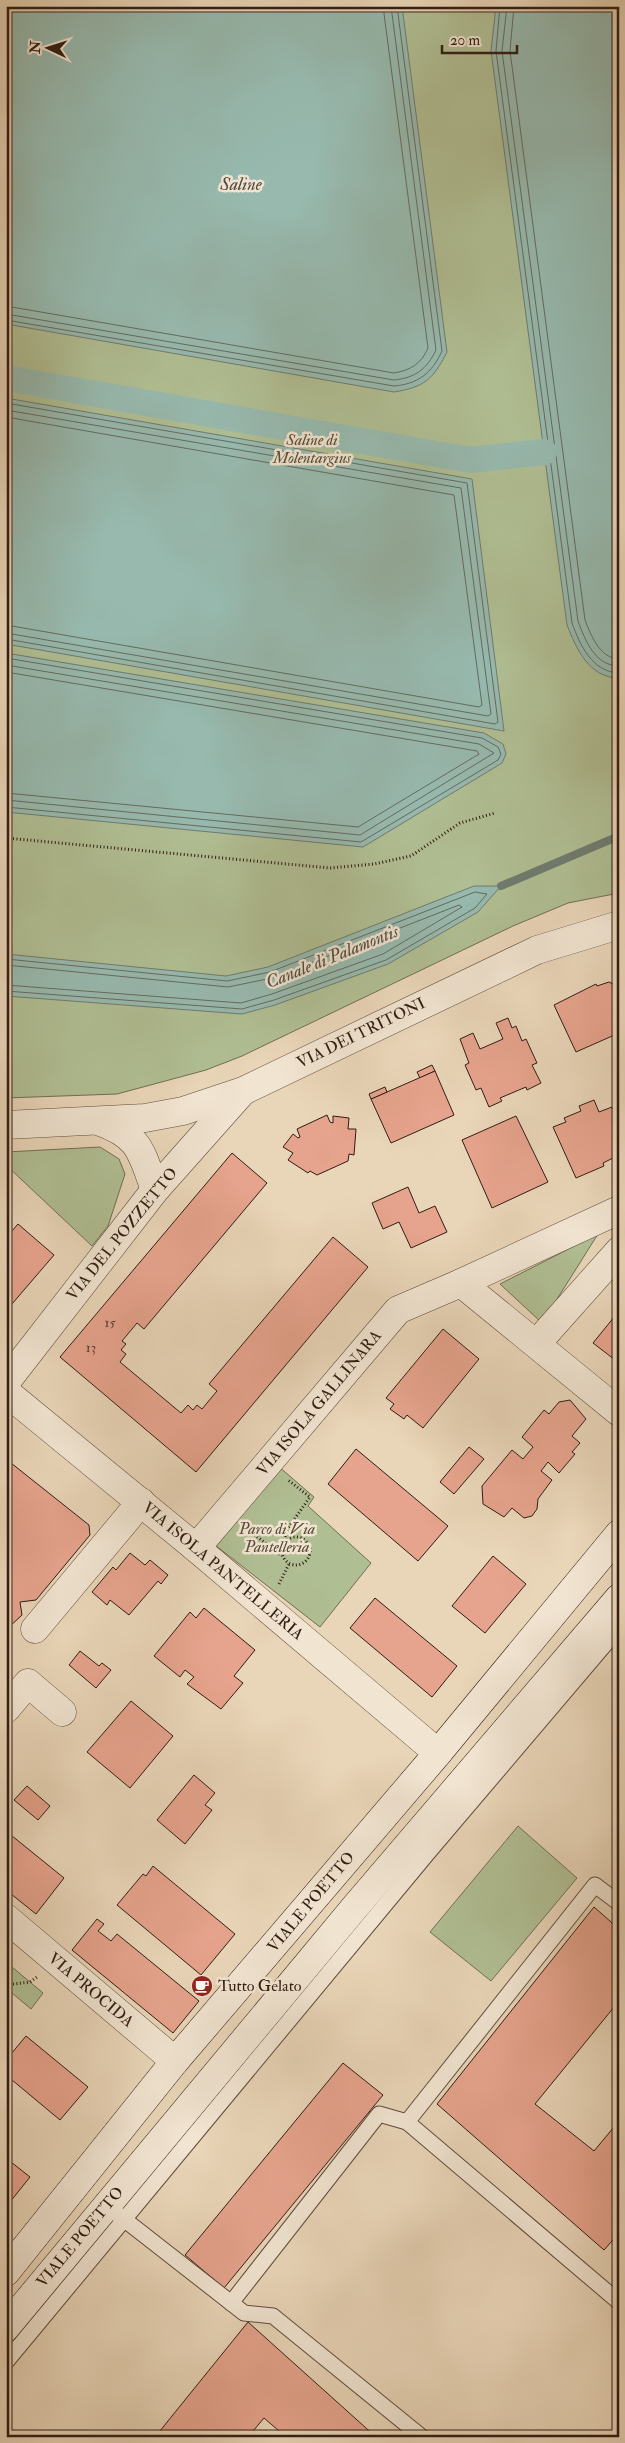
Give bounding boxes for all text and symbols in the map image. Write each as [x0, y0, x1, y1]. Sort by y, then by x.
north arrow [22, 22, 72, 72]
scale bar [442, 22, 518, 54]
text: 20 m [450, 31, 480, 50]
text: N [27, 40, 44, 55]
water label: Saline [219, 173, 263, 196]
park label: Saline di Molentargius [272, 430, 352, 468]
water label: Canale di Palamontis [262, 920, 403, 994]
street label: VIA DEI TRITONI [293, 993, 429, 1073]
street label: VIA DEL POZZETTO [62, 1163, 182, 1305]
house number: 15 [104, 1314, 116, 1331]
street label: VIA ISOLA GALLINARA [252, 1326, 386, 1480]
house number: 13 [86, 1339, 96, 1356]
street label: VIA ISOLA PANTELLERIA [138, 1498, 308, 1644]
park label: Parco di Via Pantelleria [238, 1519, 315, 1557]
street label: VIALE POETTO [263, 1848, 359, 1956]
street label: VIA PROCIDA [44, 1948, 138, 2032]
cafe icon: Tutto Gelato [190, 1974, 214, 1998]
place label: Tutto Gelato [218, 1976, 302, 1996]
street label: VIALE POETTO [32, 2183, 128, 2291]

